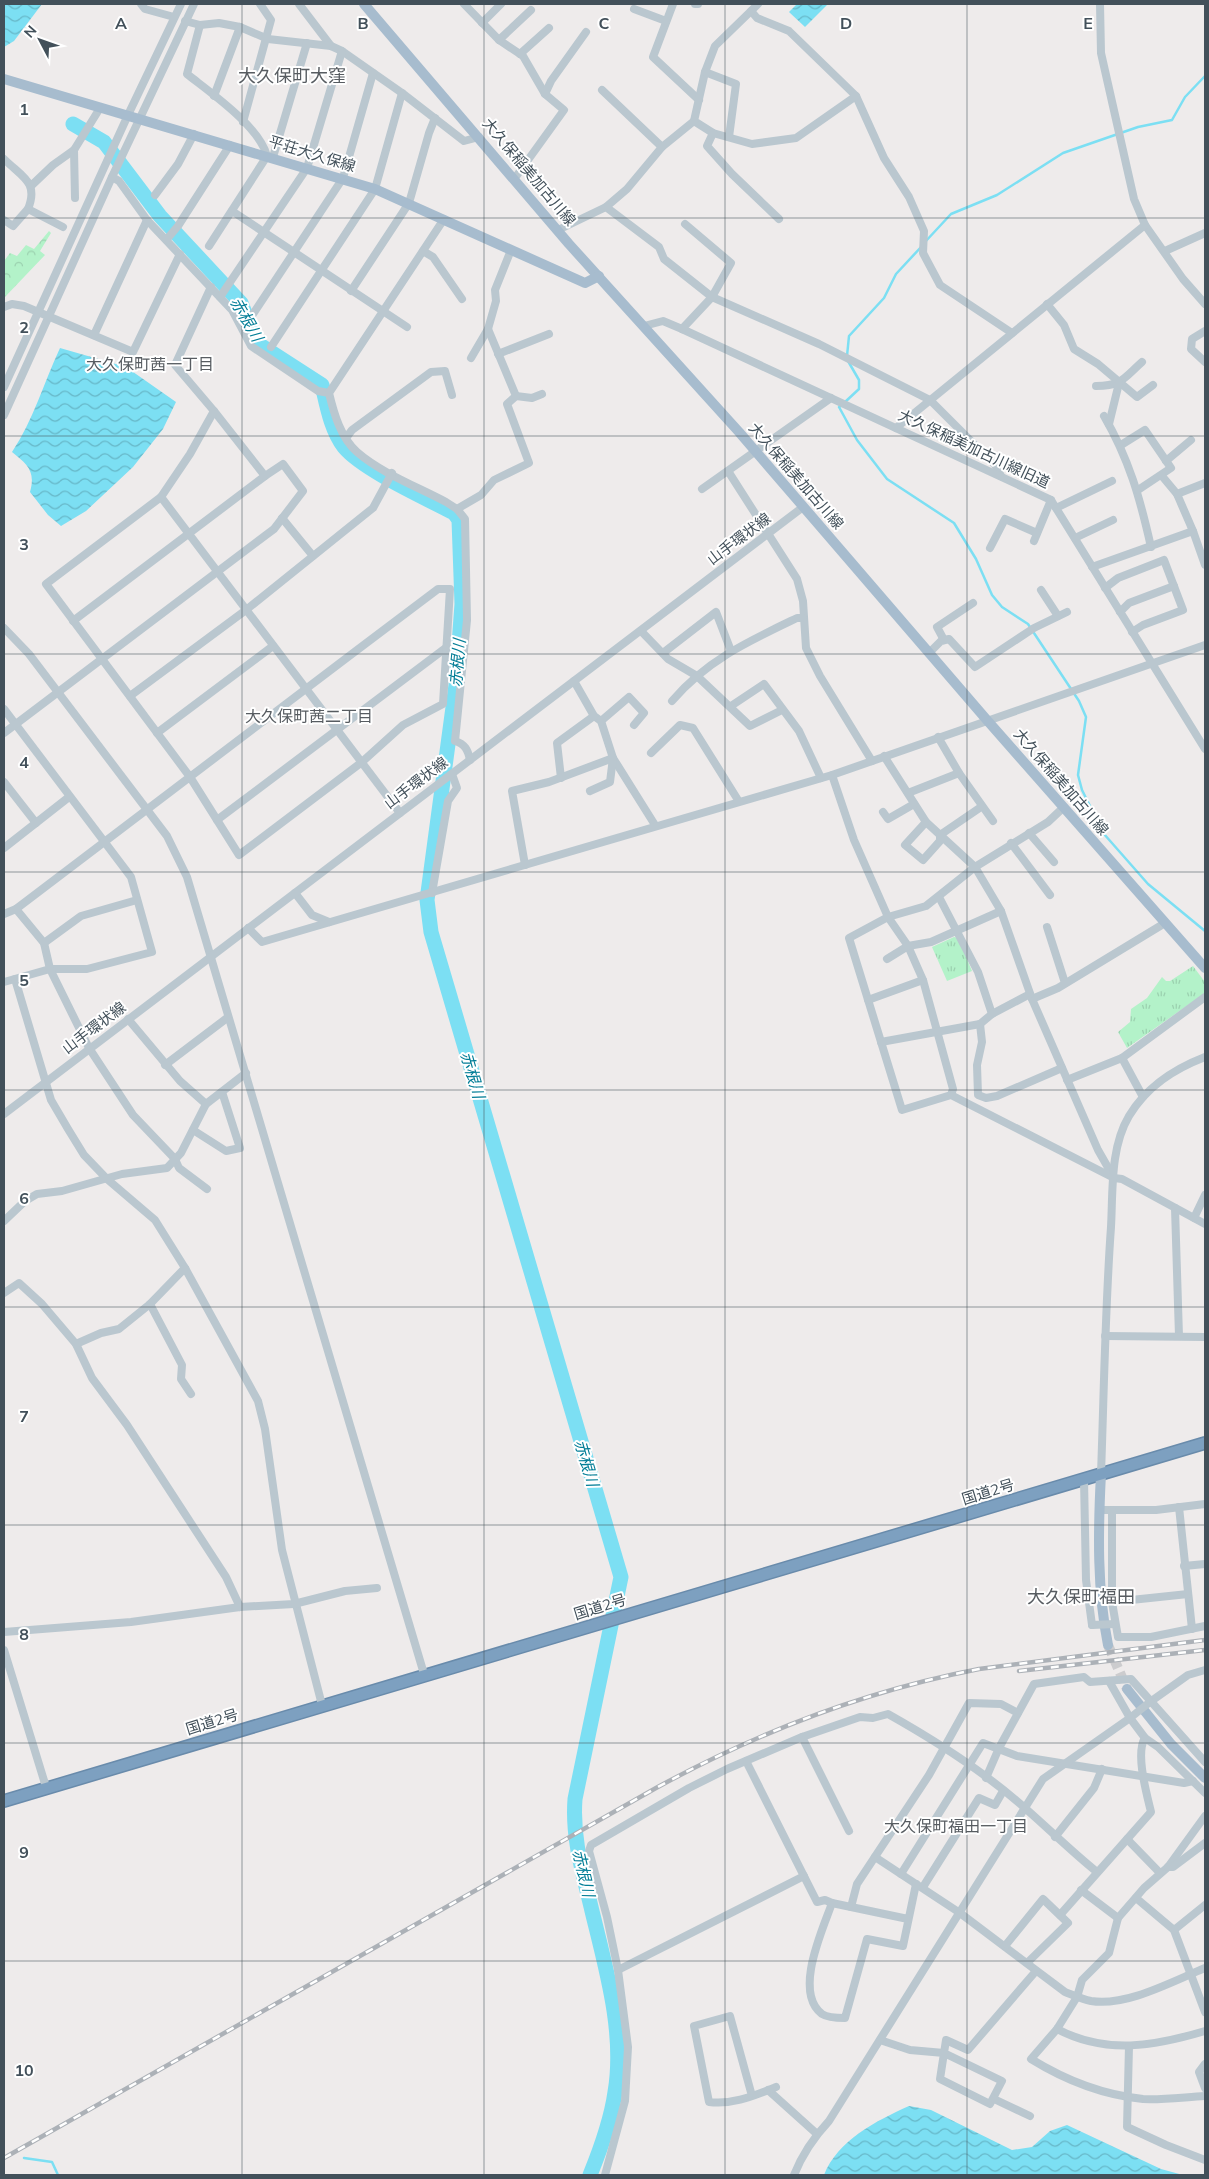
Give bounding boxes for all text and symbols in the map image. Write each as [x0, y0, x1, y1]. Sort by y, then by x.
text: A [115, 13, 127, 33]
text: B [357, 13, 369, 33]
text: C [599, 13, 610, 33]
text: D [840, 13, 852, 33]
text: E [1083, 13, 1093, 33]
north arrow [15, 15, 65, 65]
text: N [20, 22, 40, 41]
district label: 大久保町大窪 [238, 64, 346, 87]
text: 1 [19, 99, 29, 119]
street label: 大久保稲美加古川線 [479, 114, 580, 229]
street label: 平荘大久保線 [266, 131, 358, 176]
water label: 赤根川 [226, 293, 269, 347]
text: 2 [19, 317, 29, 337]
district label: 大久保町茜一丁目 [86, 354, 214, 374]
street label: 大久保稲美加古川線旧道 [895, 405, 1053, 492]
street label: 大久保稲美加古川線 [745, 418, 848, 533]
street label: 山手環状線 [703, 508, 774, 569]
text: 3 [19, 534, 29, 554]
water label: 赤根川 [445, 636, 469, 688]
district label: 大久保町茜二丁目 [245, 706, 373, 726]
street label: 大久保稲美加古川線 [1010, 724, 1113, 839]
text: 4 [19, 752, 29, 772]
street label: 山手環状線 [380, 752, 451, 813]
text: 5 [19, 970, 29, 990]
street label: 山手環状線 [58, 997, 129, 1058]
water label: 赤根川 [457, 1049, 490, 1103]
text: 6 [19, 1188, 29, 1208]
text: 7 [19, 1406, 29, 1426]
water label: 赤根川 [571, 1437, 604, 1491]
street label: 国道2号 [959, 1475, 1016, 1509]
district label: 大久保町福田 [1027, 1585, 1135, 1608]
street label: 国道2号 [571, 1590, 628, 1624]
text: 8 [19, 1624, 29, 1644]
street label: 国道2号 [183, 1705, 240, 1739]
district label: 大久保町福田一丁目 [884, 1816, 1028, 1836]
text: 9 [19, 1842, 29, 1862]
water label: 赤根川 [569, 1847, 600, 1901]
text: 10 [14, 2060, 34, 2080]

